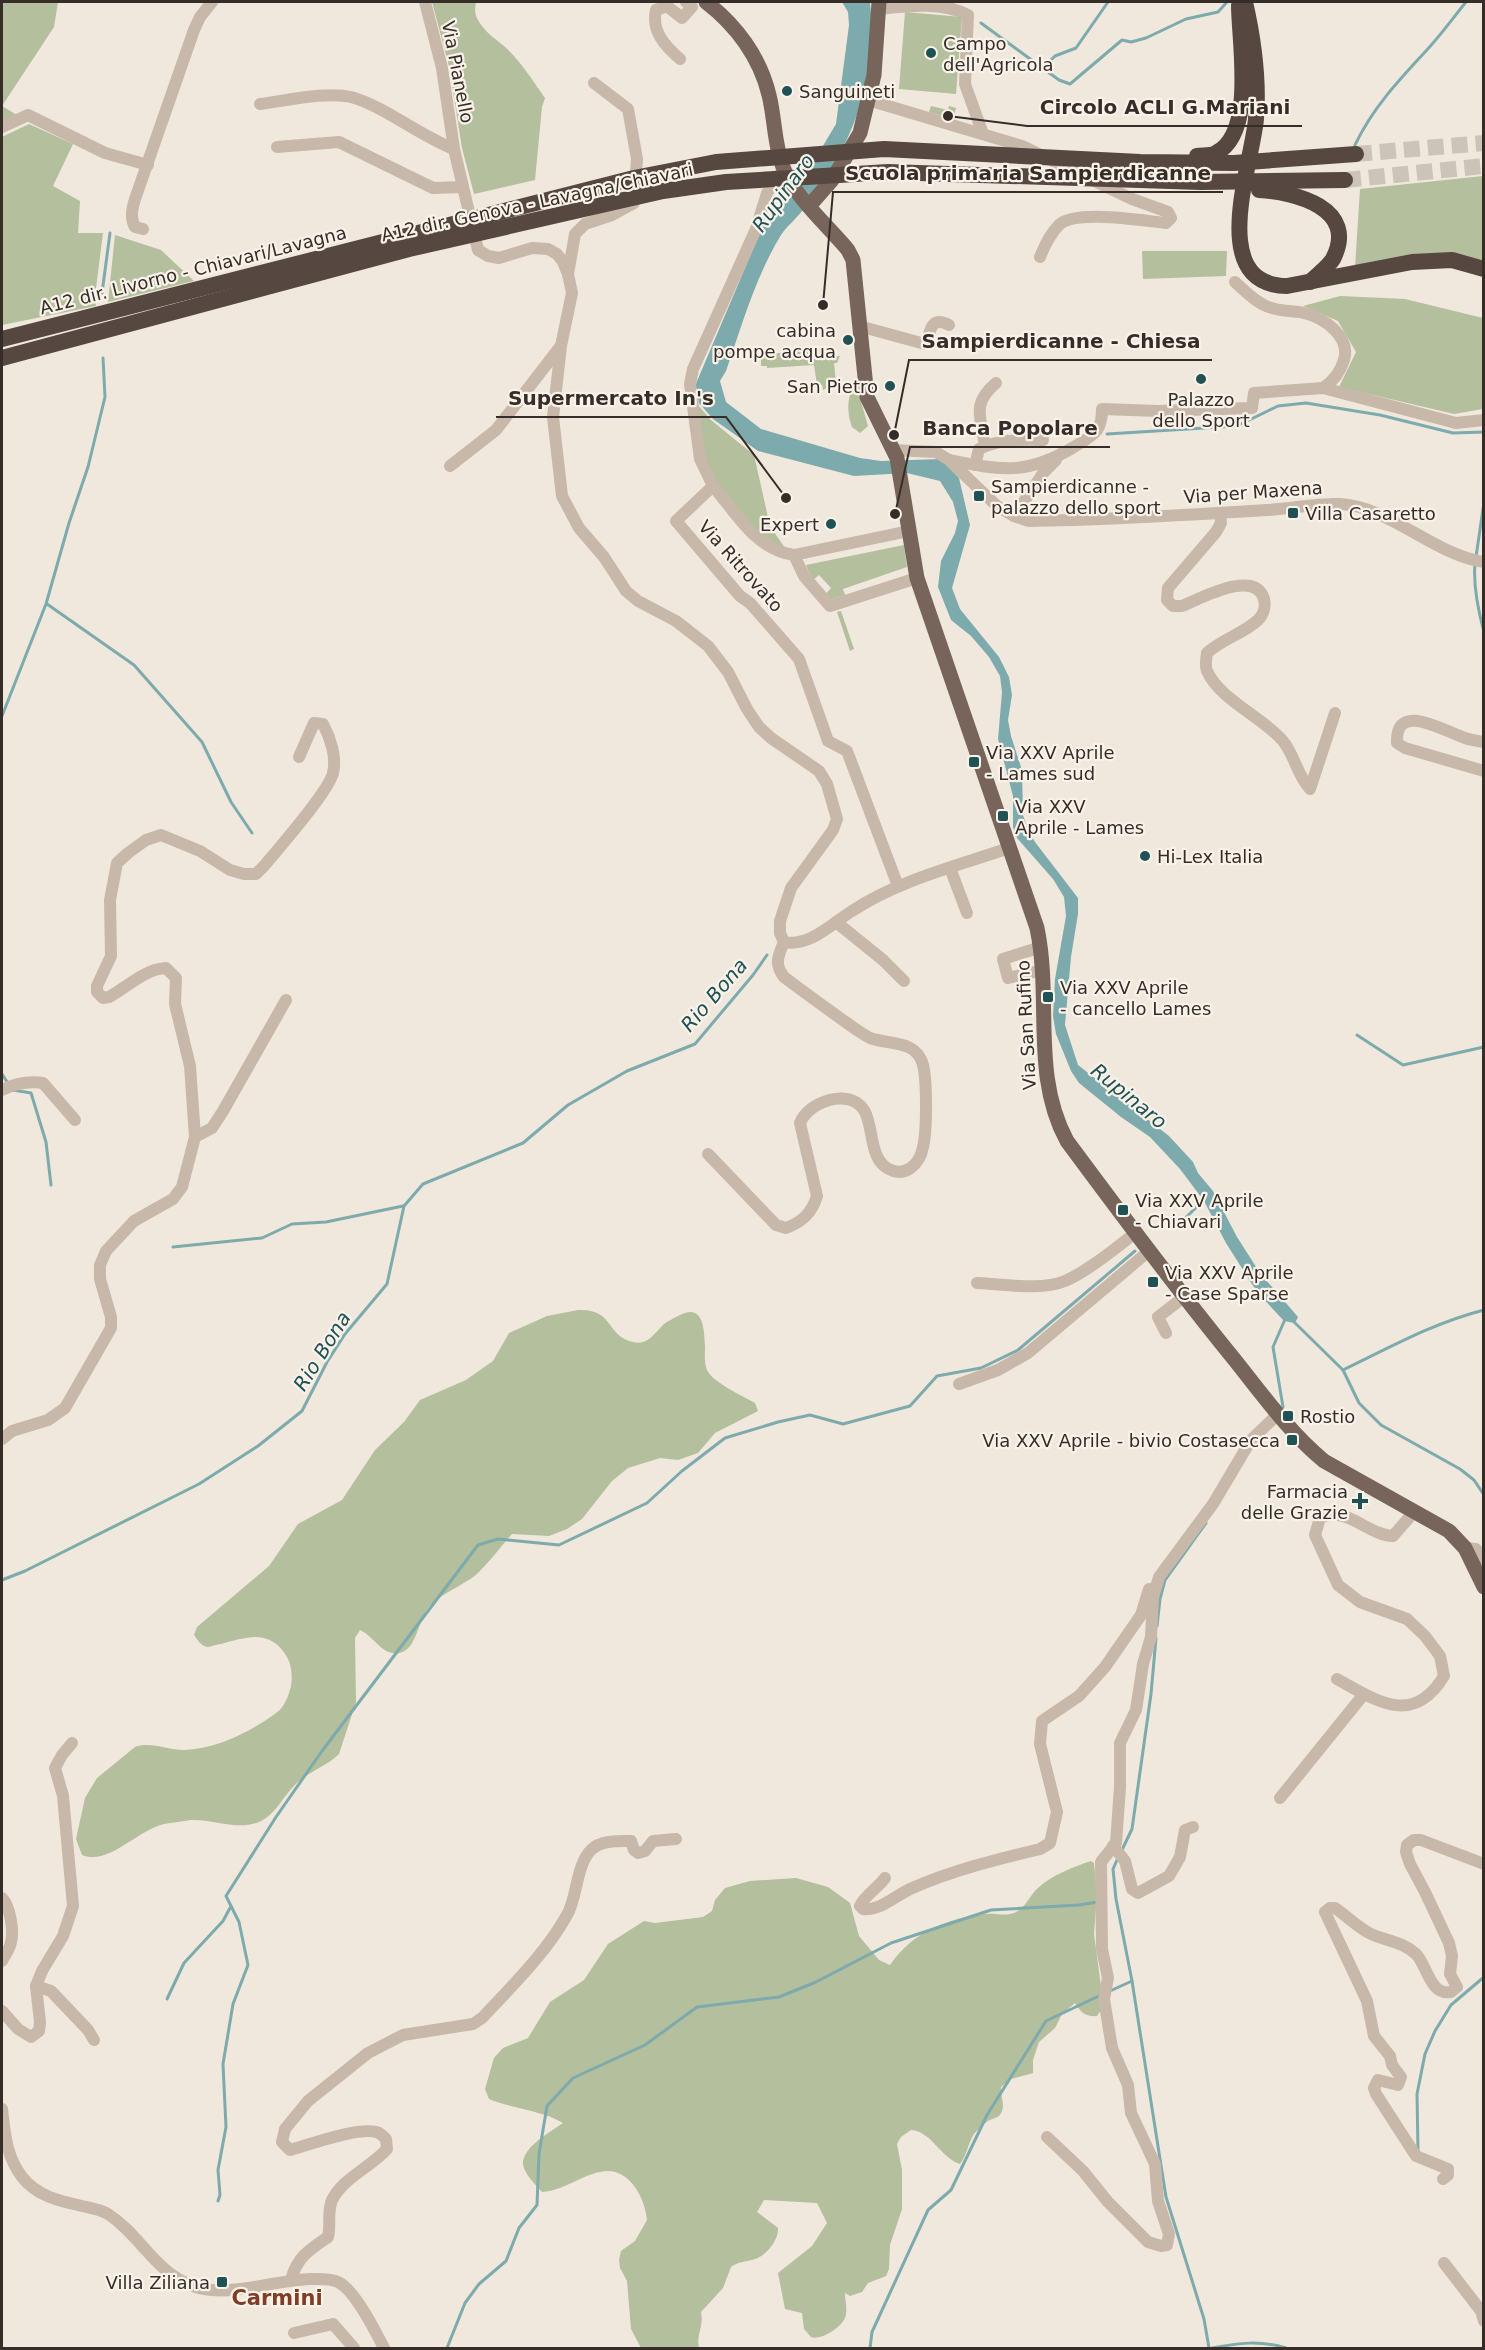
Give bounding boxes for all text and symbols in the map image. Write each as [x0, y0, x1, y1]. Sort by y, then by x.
street label: Via Pianello [438, 19, 478, 125]
place label: Campo dell'Agricola [943, 33, 1054, 75]
marker: Campo dell'Agricola [924, 46, 938, 60]
place label: Sanguineti [799, 81, 895, 102]
marker: Sanguineti [780, 84, 794, 98]
callout: Circolo ACLI G.Mariani [1027, 88, 1302, 126]
text: Circolo ACLI G.Mariani [1040, 95, 1290, 119]
water label: Rupinaro [747, 149, 819, 237]
callout: Scuola primaria Sampierdicanne [833, 154, 1223, 192]
street label: A12 dir. Genova - Lavagna/Chiavari [379, 159, 695, 245]
text: Scuola primaria Sampierdicanne [845, 161, 1211, 185]
street label: A12 dir. Livorno - Chiavari/Lavagna [37, 222, 349, 318]
place label: cabina pompe acqua [713, 320, 836, 362]
callout: Sampierdicanne - Chiesa [909, 322, 1212, 360]
text: Sampierdicanne - Chiesa [922, 329, 1200, 353]
marker: cabina pompe acqua [841, 333, 855, 347]
marker: Palazzo dello Sport [1194, 372, 1208, 386]
place label: San Pietro [787, 376, 878, 397]
callout: Supermercato In's [496, 379, 726, 417]
marker: San Pietro [883, 379, 897, 393]
text: Supermercato In's [508, 386, 714, 410]
place label: Palazzo dello Sport [1152, 389, 1250, 431]
callout: Banca Popolare [910, 409, 1110, 447]
text: Banca Popolare [922, 416, 1098, 440]
place label: Sampierdicanne - palazzo dello sport [991, 476, 1161, 518]
street label: Via per Maxena [1183, 477, 1323, 507]
marker: Sampierdicanne - palazzo dello sport [972, 489, 986, 503]
place label: Villa Casaretto [1305, 503, 1436, 524]
marker: Villa Casaretto [1286, 506, 1300, 520]
place label: Expert [760, 514, 819, 535]
street label: Via Ritrovato [694, 516, 788, 616]
marker: Expert [824, 517, 838, 531]
place label: Via XXV Aprile - Lames sud [986, 742, 1115, 784]
marker: Via XXV Aprile - Lames sud [967, 755, 981, 769]
place label: Via XXV Aprile - Lames [1015, 796, 1144, 838]
marker: Via XXV Aprile - Lames [996, 809, 1010, 823]
place label: Hi-Lex Italia [1157, 846, 1263, 867]
marker: Hi-Lex Italia [1138, 849, 1152, 863]
water label: Rio Bona [676, 954, 752, 1036]
street label: Via San Rufino [1012, 959, 1040, 1091]
place label: Via XXV Aprile - cancello Lames [1060, 977, 1211, 1019]
marker: Via XXV Aprile - cancello Lames [1041, 990, 1055, 1004]
water label: Rupinaro [1086, 1058, 1172, 1134]
place label: Via XXV Aprile - Chiavari [1135, 1190, 1264, 1232]
marker: Via XXV Aprile - Chiavari [1116, 1203, 1130, 1217]
place label: Via XXV Aprile - Case Sparse [1165, 1262, 1294, 1304]
marker: Via XXV Aprile - Case Sparse [1146, 1275, 1160, 1289]
water label: Rio Bona [288, 1307, 356, 1395]
place label: Rostio [1300, 1406, 1355, 1427]
marker: Rostio [1281, 1409, 1295, 1423]
place label: Via XXV Aprile - bivio Costasecca [982, 1430, 1280, 1451]
marker: Via XXV Aprile - bivio Costasecca [1285, 1433, 1299, 1447]
place label: Farmacia delle Grazie [1241, 1481, 1348, 1523]
marker: Farmacia delle Grazie [1353, 1494, 1367, 1508]
place label: Villa Ziliana [106, 2272, 210, 2293]
marker: Villa Ziliana [215, 2275, 229, 2289]
district label: Carmini [231, 2286, 323, 2310]

